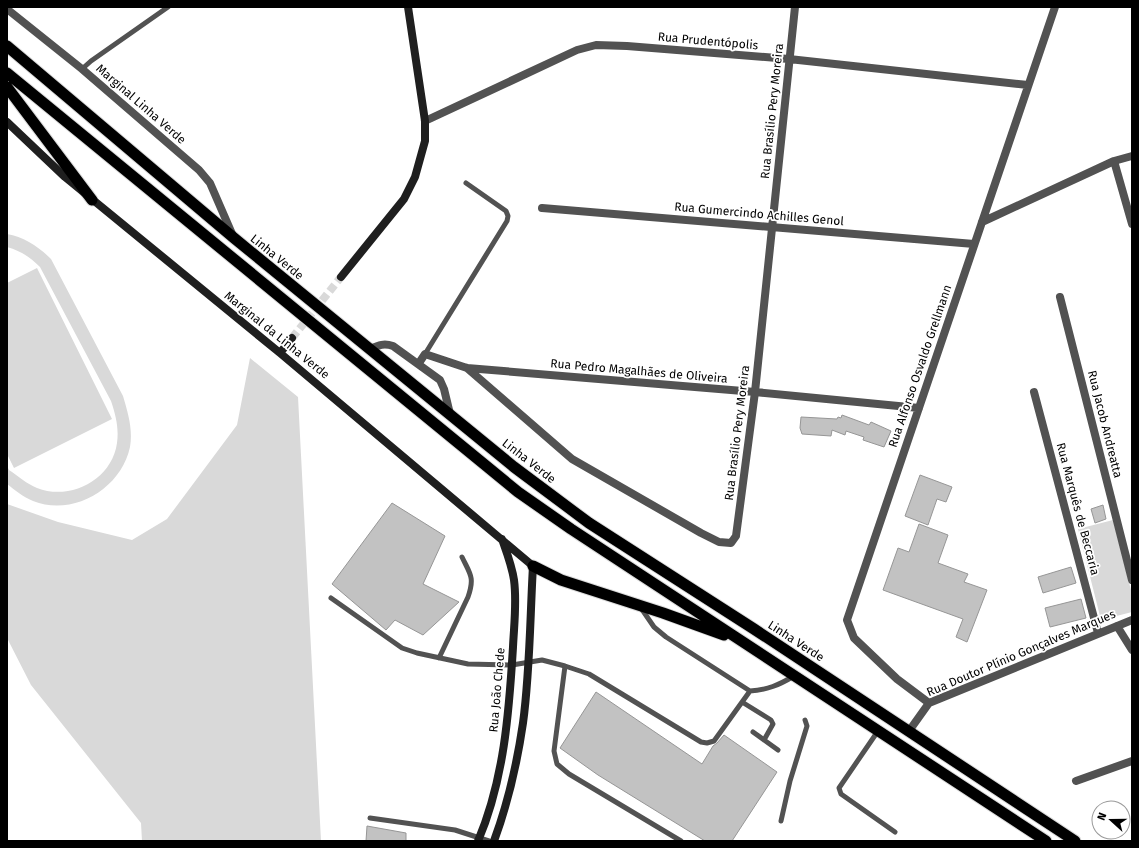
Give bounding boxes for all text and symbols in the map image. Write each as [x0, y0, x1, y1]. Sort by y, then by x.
street label: Rua Prudentópolis [657, 30, 759, 52]
street label: Rua Brasílio Pery Moreira [758, 43, 786, 179]
street label: Marginal Linha Verde [93, 61, 189, 147]
street label: Rua Gumercindo Achilles Genol [674, 200, 845, 228]
street label: Linha Verde [248, 231, 306, 283]
street label: Rua Alfonso Osvaldo Grellmann [886, 283, 954, 449]
street label: Marginal da Linha Verde [222, 288, 332, 382]
street label: Rua Pedro Magalhães de Oliveira [550, 356, 728, 386]
street label: Rua Brasílio Pery Moreira [722, 365, 752, 501]
street label: Rua Jacob Andreatta [1085, 369, 1125, 479]
street label: Linha Verde [499, 436, 559, 486]
street label: Rua Marquês de Beccaria [1054, 441, 1102, 577]
street label: Rua Doutor Plínio Gonçalves Marques [925, 607, 1118, 699]
street label: Linha Verde [765, 618, 827, 664]
street label: Rua João Chede [486, 647, 508, 733]
north arrow [1091, 800, 1131, 840]
text: N [1095, 811, 1110, 822]

